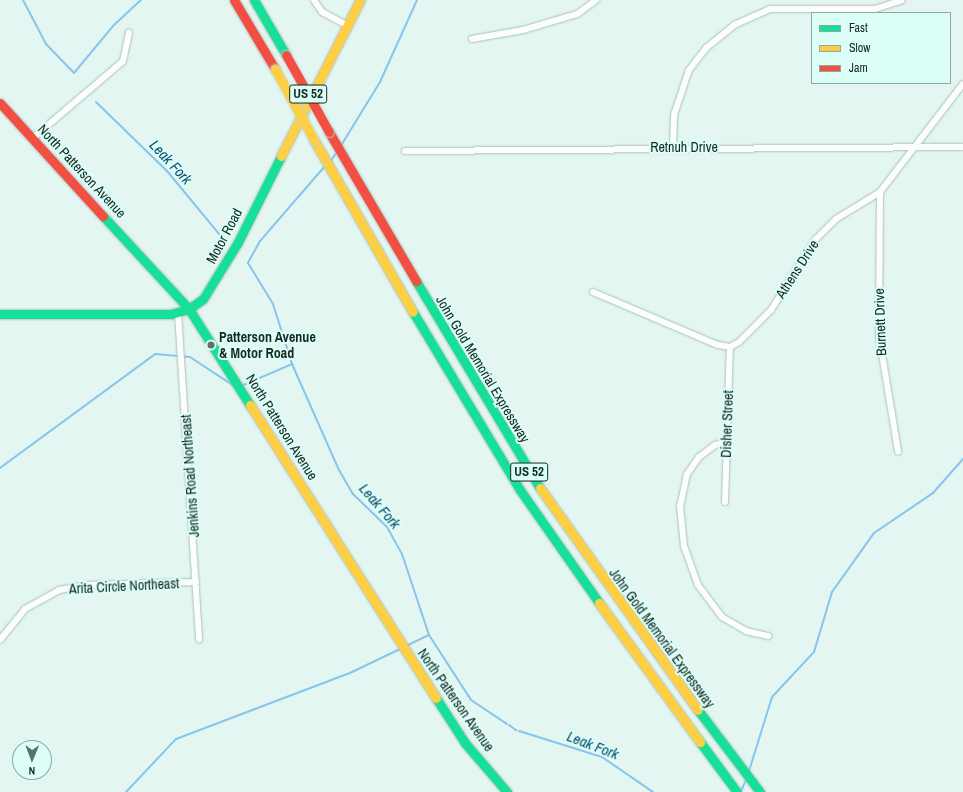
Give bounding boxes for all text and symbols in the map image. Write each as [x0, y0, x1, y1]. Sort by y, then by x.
legend [811, 12, 951, 84]
text: Fast [849, 20, 868, 36]
text: Slow [849, 40, 870, 56]
text: Jam [849, 60, 868, 76]
road number: US 52 [289, 83, 327, 105]
street label: North Patterson Avenue [34, 121, 130, 221]
water label: Leak Fork [146, 136, 196, 188]
street label: Retnuh Drive [650, 139, 718, 155]
street label: Motor Road [203, 206, 245, 266]
street label: Athens Drive [772, 237, 822, 301]
street label: Burnett Drive [870, 288, 890, 356]
street label: John Gold Memorial Expressway [432, 292, 534, 446]
place label: Patterson Avenue & Motor Road [219, 329, 316, 362]
marker: Patterson Avenue & Motor Road [206, 340, 216, 350]
street label: North Patterson Avenue [242, 371, 322, 483]
street label: Disher Street [717, 390, 737, 458]
street label: Jenkins Road Northeast [177, 414, 203, 538]
road number: US 52 [510, 461, 548, 483]
water label: Leak Fork [355, 480, 405, 532]
street label: John Gold Memorial Expressway [606, 565, 718, 711]
street label: Arita Circle Northeast [68, 575, 180, 597]
street label: North Patterson Avenue [414, 645, 498, 755]
water label: Leak Fork [564, 727, 622, 763]
north arrow [12, 740, 52, 780]
text: N [28, 764, 35, 778]

